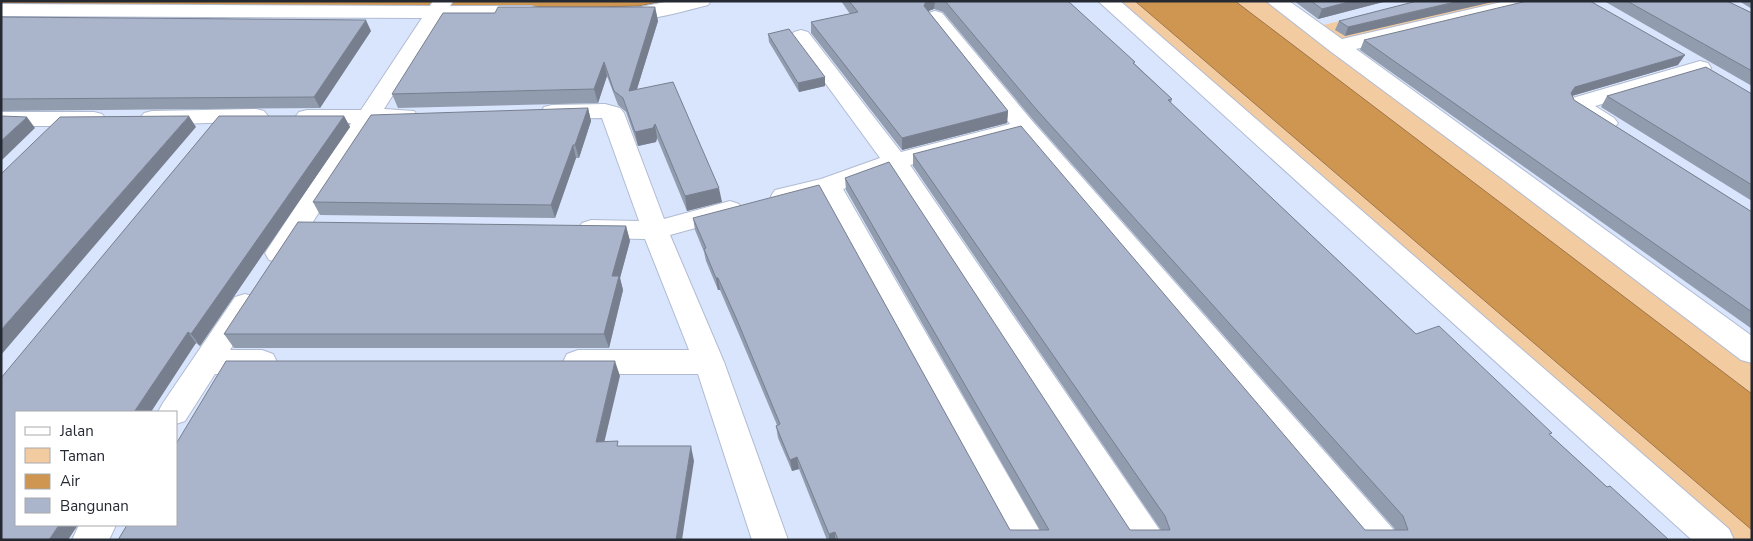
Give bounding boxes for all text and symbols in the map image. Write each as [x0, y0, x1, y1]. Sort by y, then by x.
legend [15, 411, 178, 526]
text: Jalan [59, 421, 94, 441]
text: Taman [60, 446, 105, 466]
text: Air [60, 471, 80, 491]
text: Bangunan [60, 496, 129, 516]

